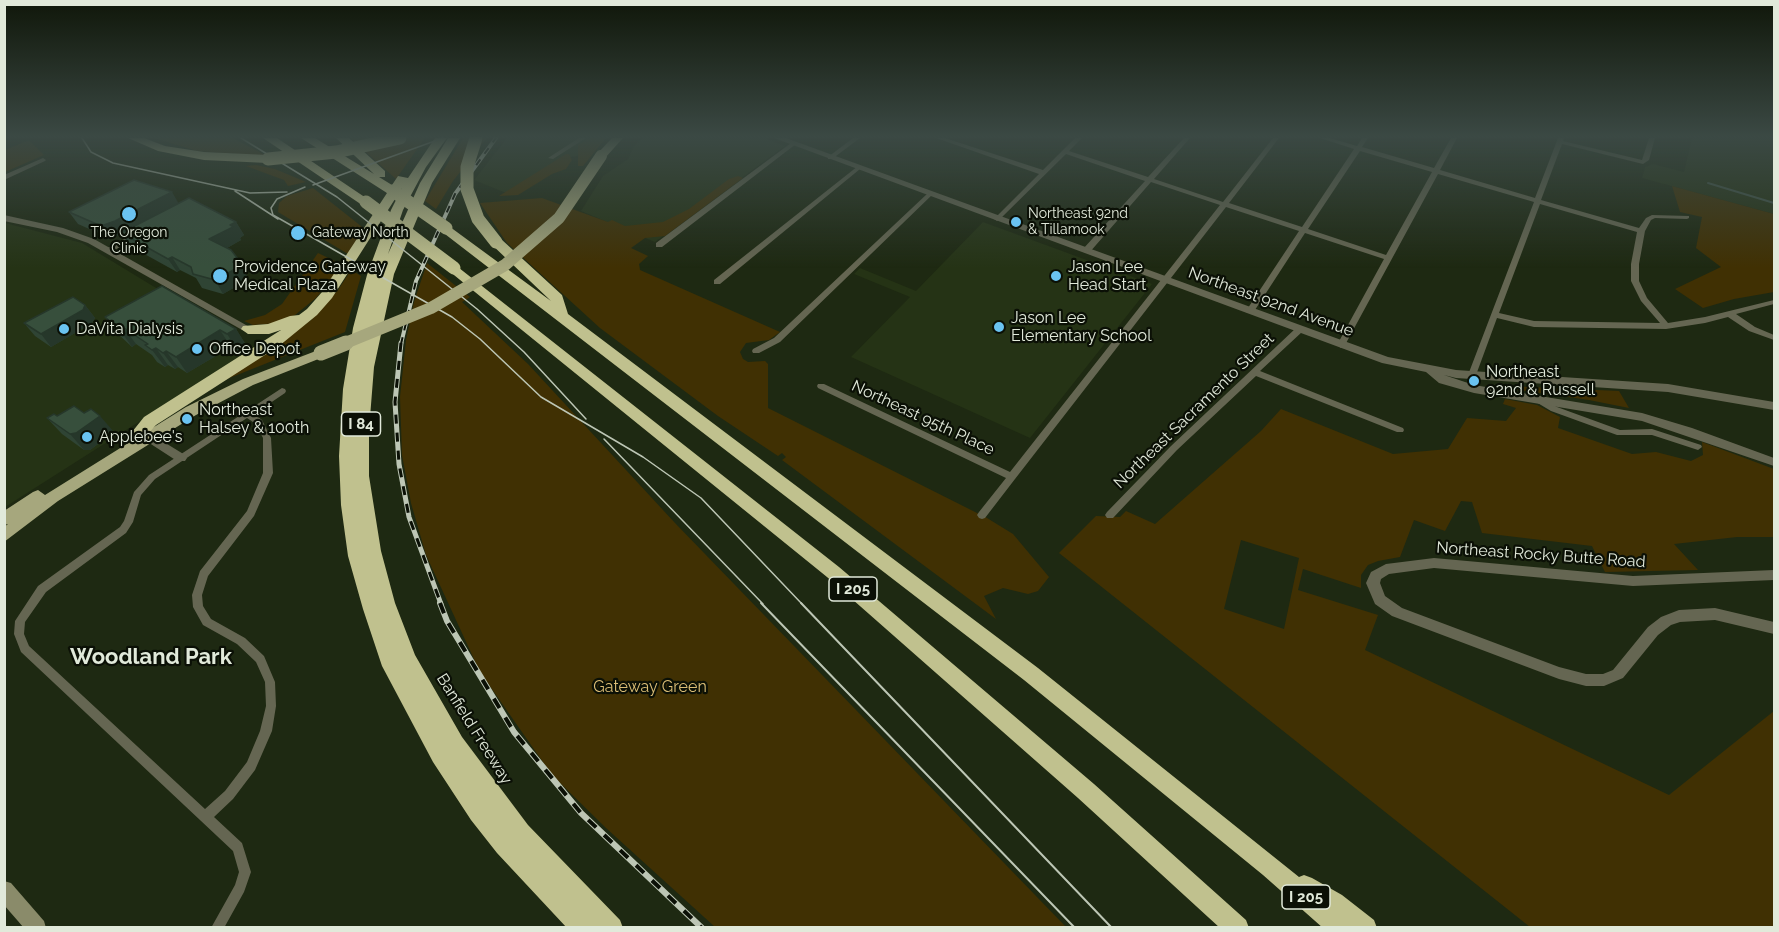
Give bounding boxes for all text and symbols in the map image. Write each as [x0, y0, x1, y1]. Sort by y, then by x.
marker: The Oregon Clinic [120, 205, 138, 223]
place label: Northeast 92nd & Tillamook [1028, 206, 1128, 238]
marker: Northeast 92nd & Tillamook [1009, 215, 1023, 229]
marker: Gateway North [289, 224, 307, 242]
place label: The Oregon Clinic [90, 225, 168, 258]
place label: Gateway North [312, 225, 409, 241]
place label: Providence Gateway Medical Plaza [234, 257, 386, 295]
place label: Jason Lee Head Start [1068, 257, 1146, 295]
street label: Northeast 92nd Avenue [1186, 263, 1356, 341]
marker: Providence Gateway Medical Plaza [211, 267, 229, 285]
marker: Jason Lee Head Start [1049, 269, 1063, 283]
place label: Jason Lee Elementary School [1011, 308, 1151, 346]
place label: DaVita Dialysis [76, 319, 183, 339]
marker: Jason Lee Elementary School [992, 320, 1006, 334]
marker: DaVita Dialysis [57, 322, 71, 336]
street label: Northeast Sacramento Street [1110, 329, 1278, 493]
place label: Office Depot [209, 339, 300, 359]
marker: Office Depot [190, 342, 204, 356]
place label: Northeast 92nd & Russell [1486, 362, 1595, 400]
marker: Northeast 92nd & Russell [1467, 374, 1481, 388]
street label: Northeast 95th Place [849, 376, 997, 460]
place label: Northeast Halsey & 100th [199, 400, 309, 438]
marker: Northeast Halsey & 100th [180, 412, 194, 426]
road number: I 84 [342, 412, 380, 436]
place label: Applebee's [99, 427, 182, 447]
marker: Applebee's [80, 430, 94, 444]
street label: Northeast Rocky Butte Road [1436, 538, 1646, 572]
road number: I 205 [829, 577, 877, 601]
district label: Woodland Park [70, 644, 232, 670]
street label: Banfield Freeway [432, 670, 516, 788]
park label: Gateway Green [593, 677, 707, 697]
road number: I 205 [1282, 885, 1330, 909]

